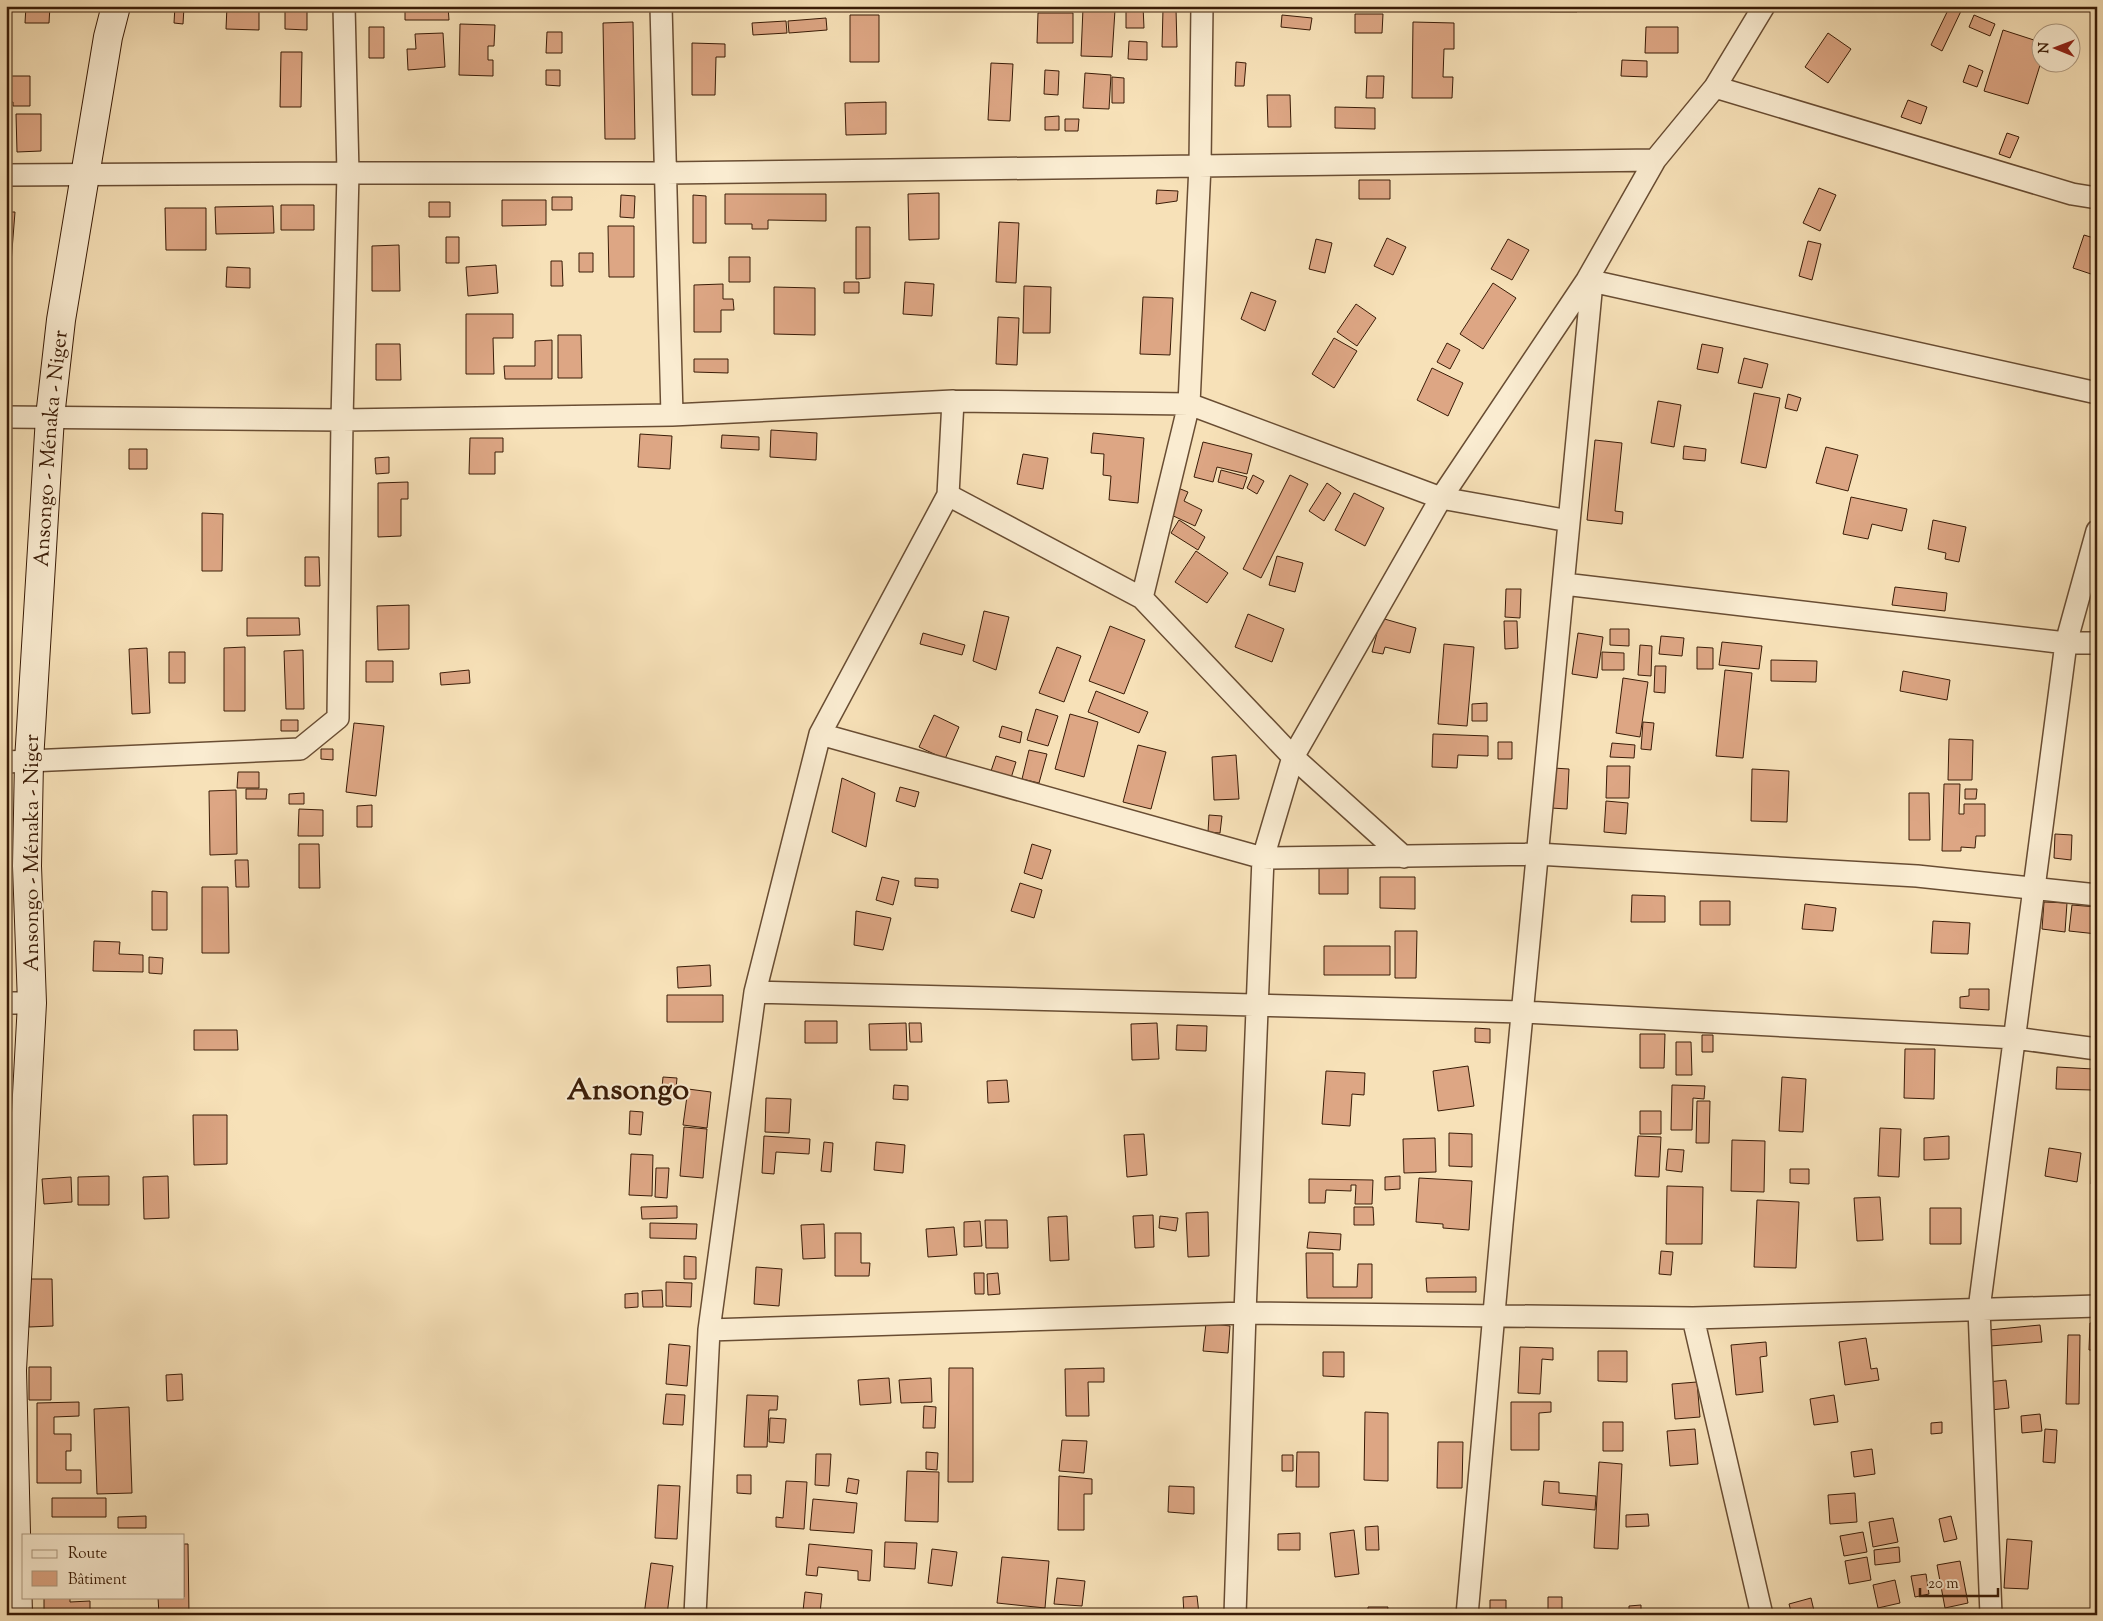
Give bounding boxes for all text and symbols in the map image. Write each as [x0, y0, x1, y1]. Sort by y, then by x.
north arrow [2030, 22, 2080, 72]
text: N [2035, 42, 2055, 54]
street label: Ansongo - Ménaka - Niger [28, 328, 77, 568]
street label: Ansongo - Ménaka - Niger [18, 734, 48, 972]
district label: Ansongo [567, 1069, 689, 1114]
legend [22, 1534, 185, 1598]
text: Route [68, 1544, 107, 1565]
scale bar [1920, 1566, 1998, 1598]
text: Bâtiment [68, 1570, 127, 1591]
text: 20 m [1928, 1574, 1959, 1595]

